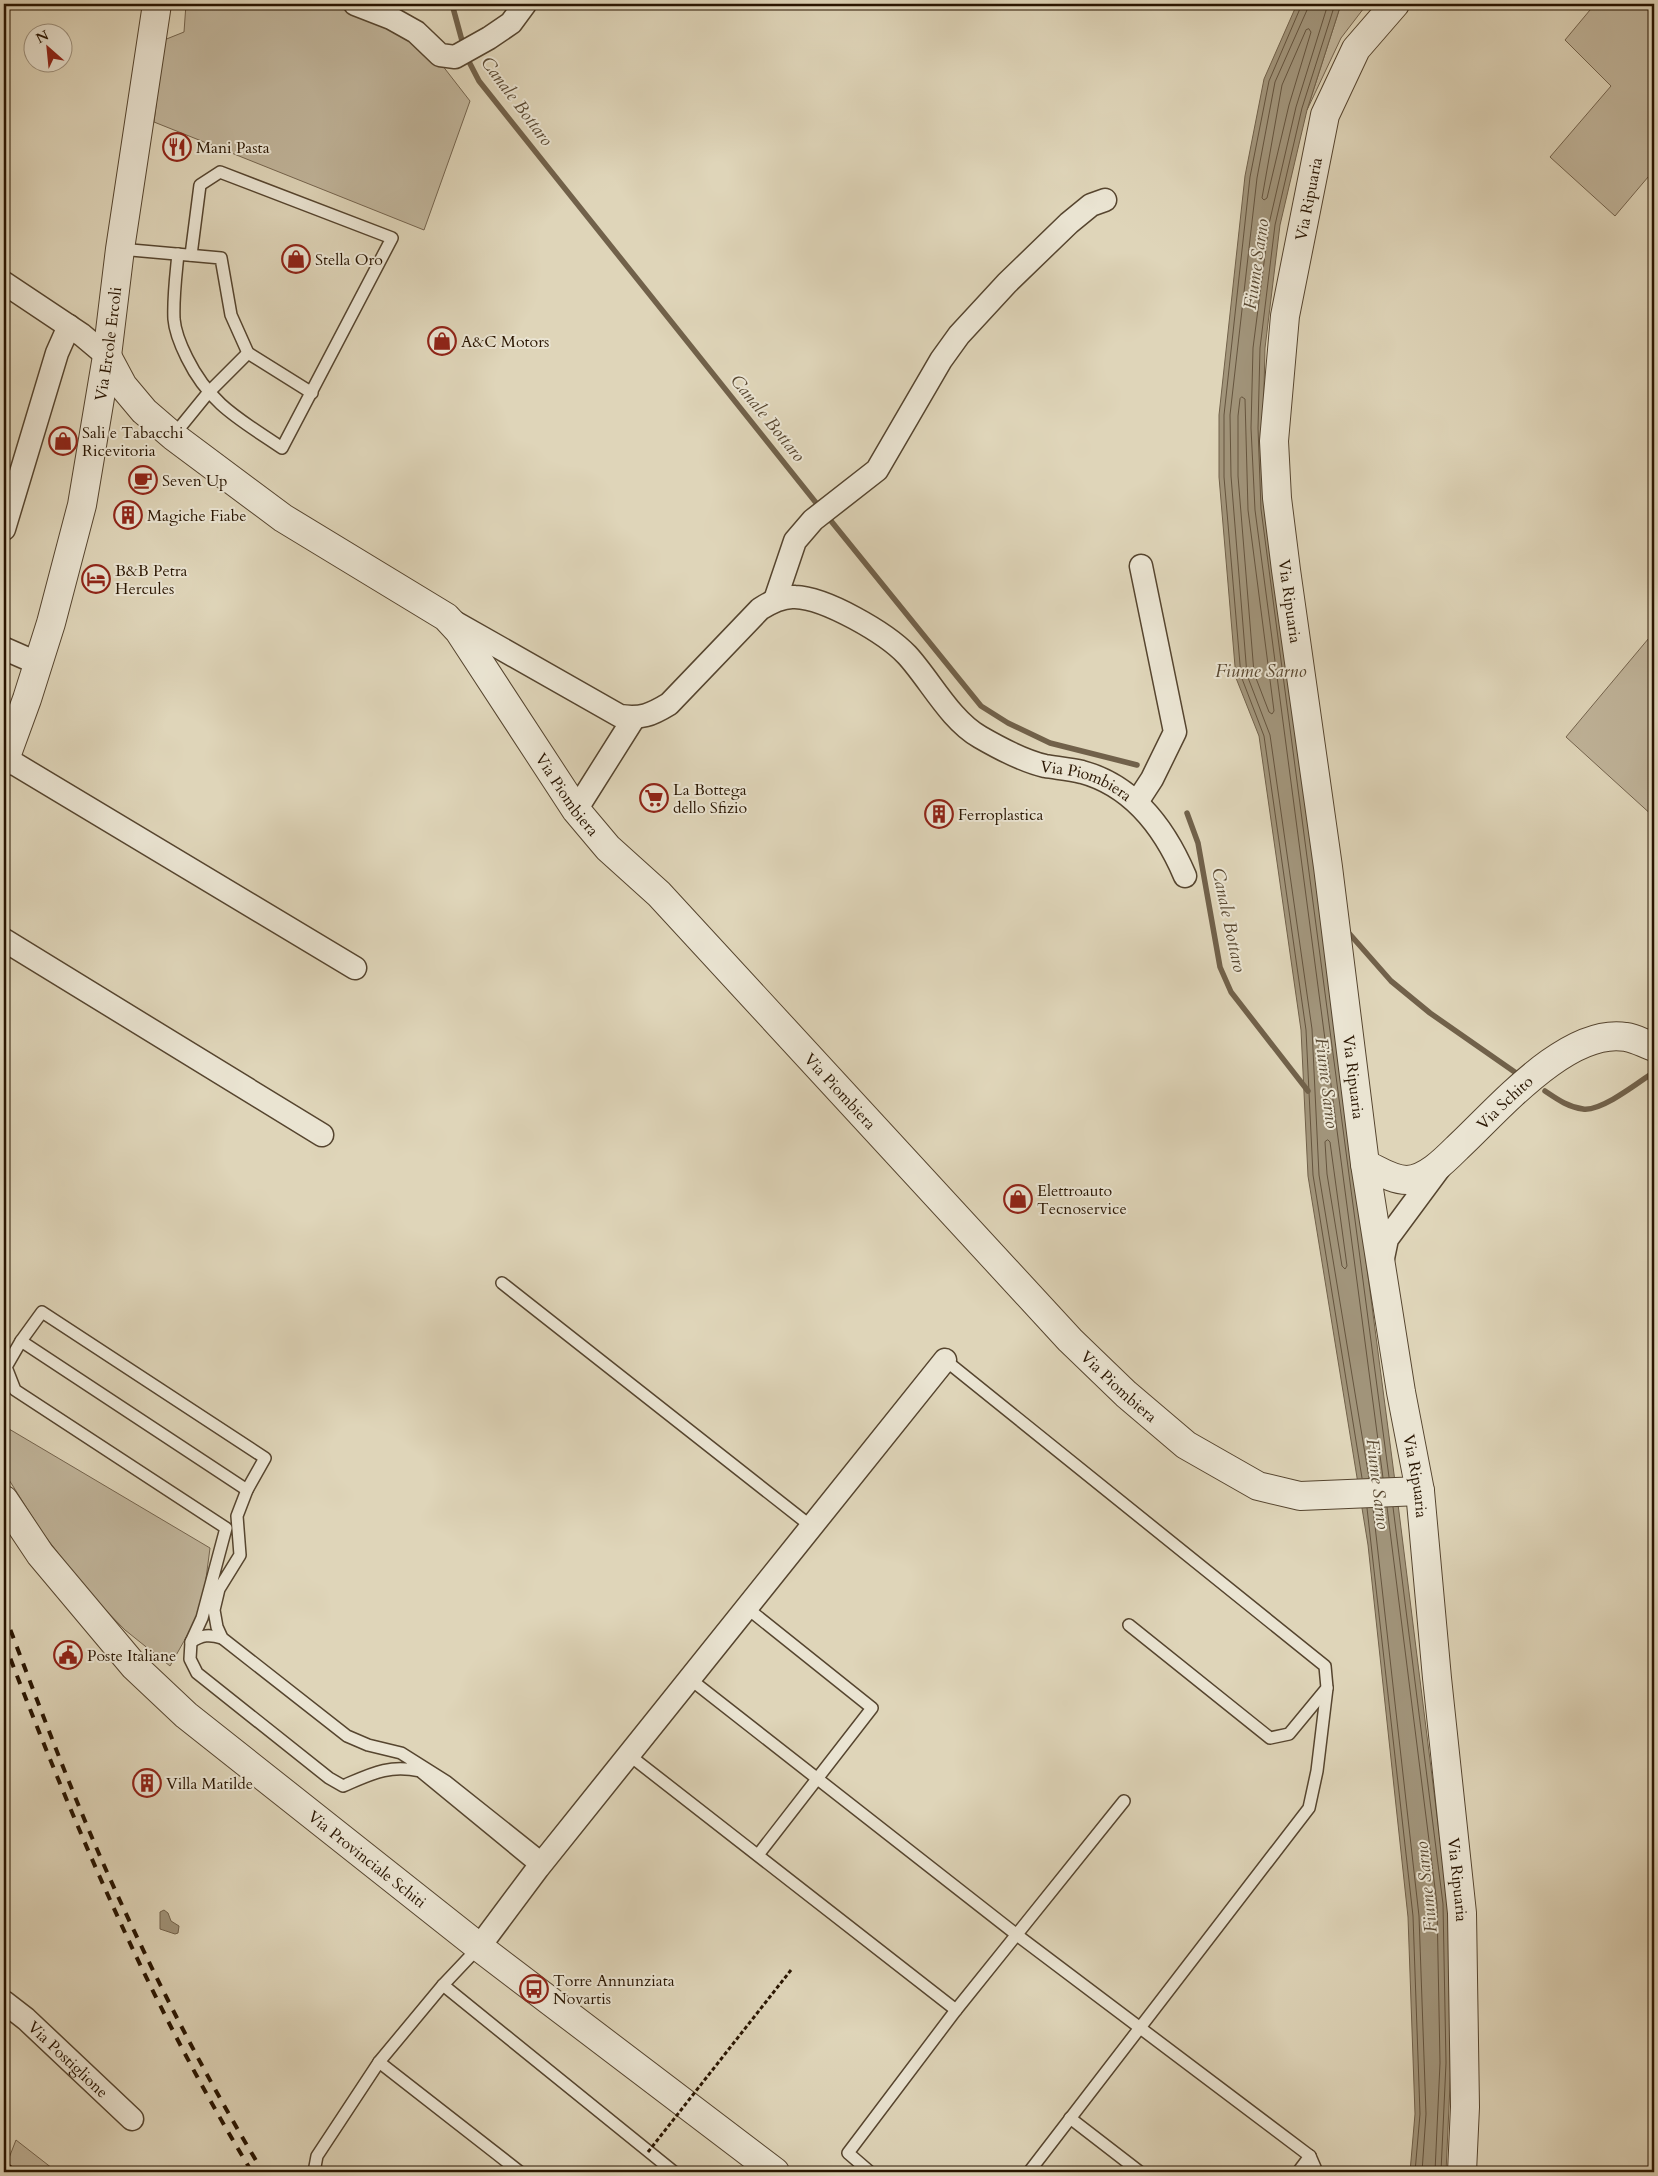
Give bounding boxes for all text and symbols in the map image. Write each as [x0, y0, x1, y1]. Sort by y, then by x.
north arrow [22, 22, 72, 72]
text: N [33, 26, 52, 48]
water label: Canale Bottaro [475, 51, 559, 151]
restaurant icon: Mani Pasta [162, 132, 192, 162]
place label: Mani Pasta [196, 137, 270, 159]
street label: Via Ripuaria [1290, 156, 1328, 243]
water label: Fiume Sarno [1238, 217, 1275, 311]
shop icon: Stella Oro [281, 244, 311, 274]
place label: Stella Oro [315, 249, 383, 271]
street label: Via Ercole Ercoli [90, 285, 127, 403]
shop icon: A&C Motors [427, 326, 457, 356]
place label: A&C Motors [461, 331, 549, 353]
water label: Canale Bottaro [724, 369, 811, 468]
place label: Sali e Tabacchi Ricevitoria [82, 422, 184, 462]
shop icon: Sali e Tabacchi Ricevitoria [48, 426, 78, 456]
cafe icon: Seven Up [128, 465, 158, 495]
place label: Seven Up [162, 470, 228, 492]
building icon: Magiche Fiabe [113, 500, 143, 530]
place label: Magiche Fiabe [147, 505, 246, 527]
street label: Via Ripuaria [1273, 558, 1306, 645]
place label: B&B Petra Hercules [115, 560, 188, 600]
hotel icon: B&B Petra Hercules [81, 564, 111, 594]
water label: Fiume Sarno [1215, 659, 1307, 684]
street label: Via Piombiera [530, 749, 603, 841]
street label: Via Piombiera [1039, 755, 1136, 807]
place label: La Bottega dello Sfizio [673, 779, 748, 819]
supermarket icon: La Bottega dello Sfizio [639, 783, 669, 813]
building icon: Ferroplastica [924, 799, 954, 829]
place label: Ferroplastica [958, 804, 1043, 826]
water label: Canale Bottaro [1205, 865, 1252, 975]
street label: Via Ripuaria [1337, 1034, 1369, 1120]
water label: Fiume Sarno [1309, 1036, 1344, 1130]
street label: Via Piombiera [799, 1049, 881, 1135]
street label: Via Schito [1472, 1071, 1538, 1135]
place label: Elettroauto Tecnoservice [1037, 1180, 1127, 1220]
shop icon: Elettroauto Tecnoservice [1003, 1184, 1033, 1214]
street label: Via Piombiera [1075, 1346, 1161, 1428]
street label: Via Ripuaria [1397, 1432, 1432, 1519]
water label: Fiume Sarno [1360, 1437, 1395, 1531]
public building icon: Poste Italiane [53, 1640, 83, 1670]
place label: Poste Italiane [87, 1645, 176, 1667]
building icon: Villa Matilde [132, 1768, 162, 1798]
place label: Villa Matilde [166, 1773, 253, 1795]
street label: Via Provinciale Schiti [303, 1806, 431, 1914]
street label: Via Ripuaria [1442, 1837, 1472, 1922]
water label: Fiume Sarno [1409, 1840, 1444, 1934]
place label: Torre Annunziata Novartis [553, 1970, 675, 2010]
bus stop icon: Torre Annunziata Novartis [519, 1974, 549, 2004]
street label: Via Postiglione [23, 2016, 113, 2103]

